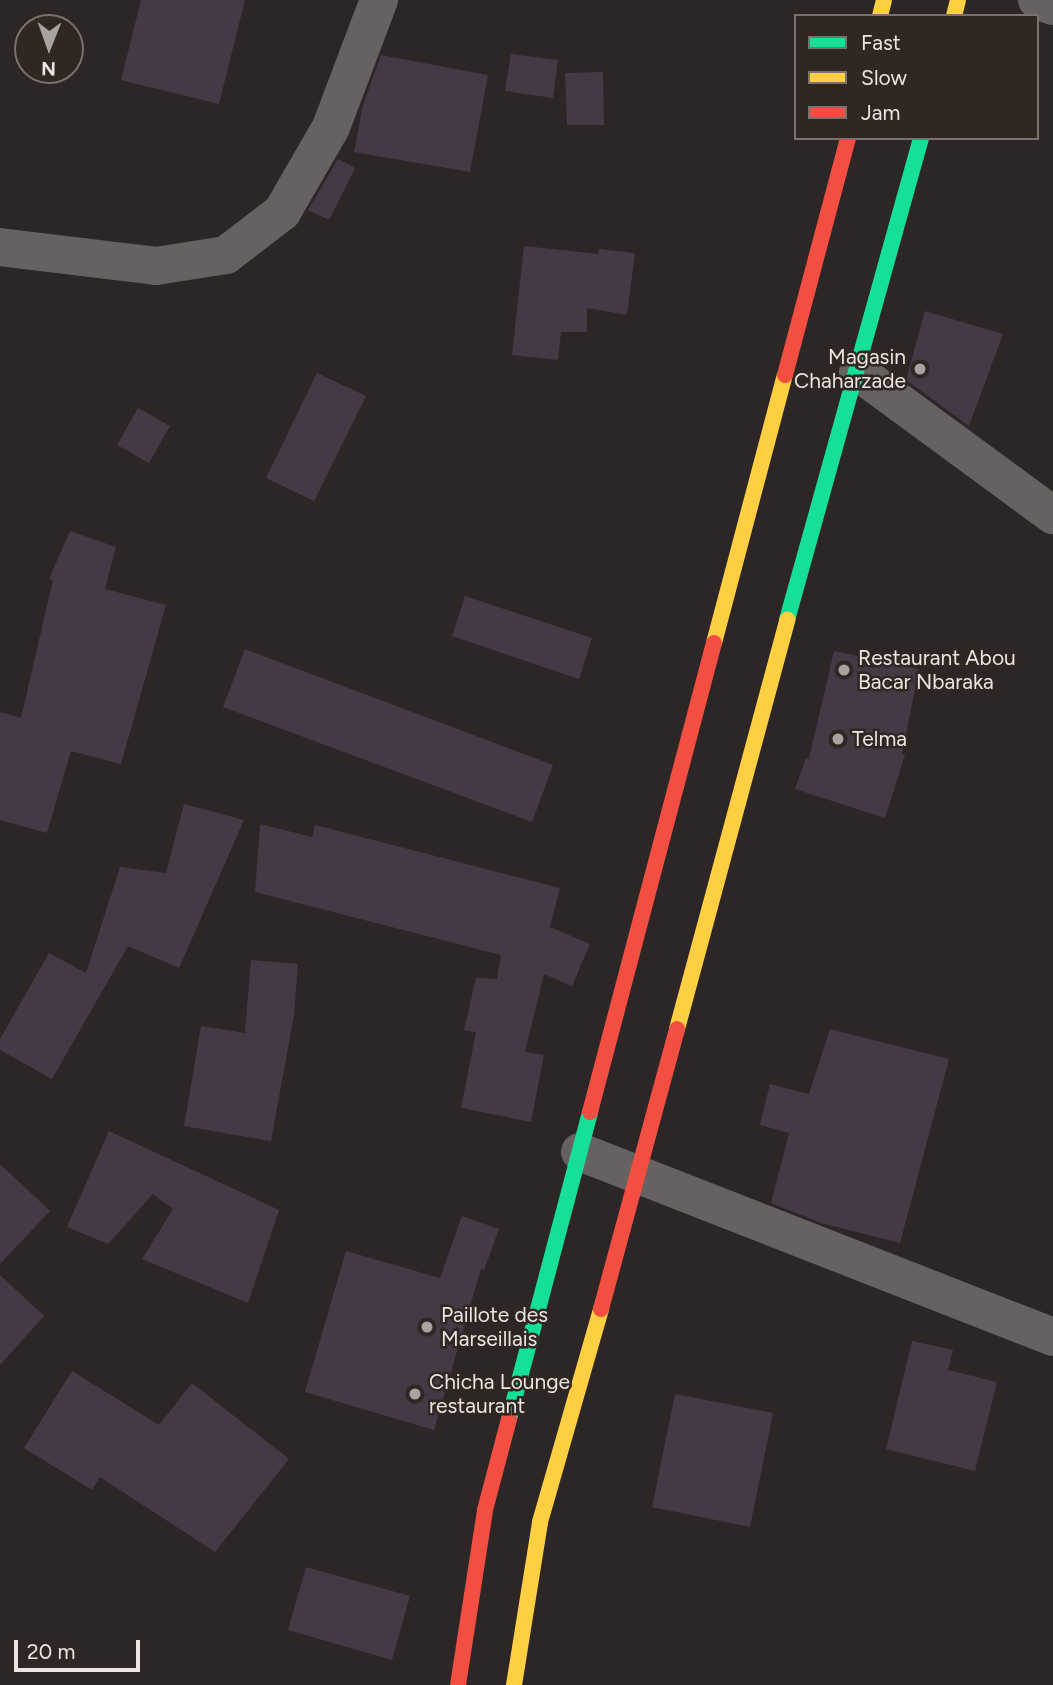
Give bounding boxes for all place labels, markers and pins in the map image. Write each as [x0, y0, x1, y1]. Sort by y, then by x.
place label: Magasin Chaharzade [794, 344, 906, 394]
marker: Magasin Chaharzade [912, 361, 928, 377]
place label: Restaurant Abou Bacar Nbaraka [858, 645, 1016, 695]
marker: Restaurant Abou Bacar Nbaraka [836, 662, 852, 678]
place label: Telma [852, 726, 907, 752]
marker: Telma [830, 731, 846, 747]
place label: Paillote des Marseillais [441, 1302, 548, 1352]
marker: Paillote des Marseillais [419, 1319, 435, 1335]
place label: Chicha Lounge restaurant [429, 1369, 570, 1419]
marker: Chicha Lounge restaurant [407, 1386, 423, 1402]

